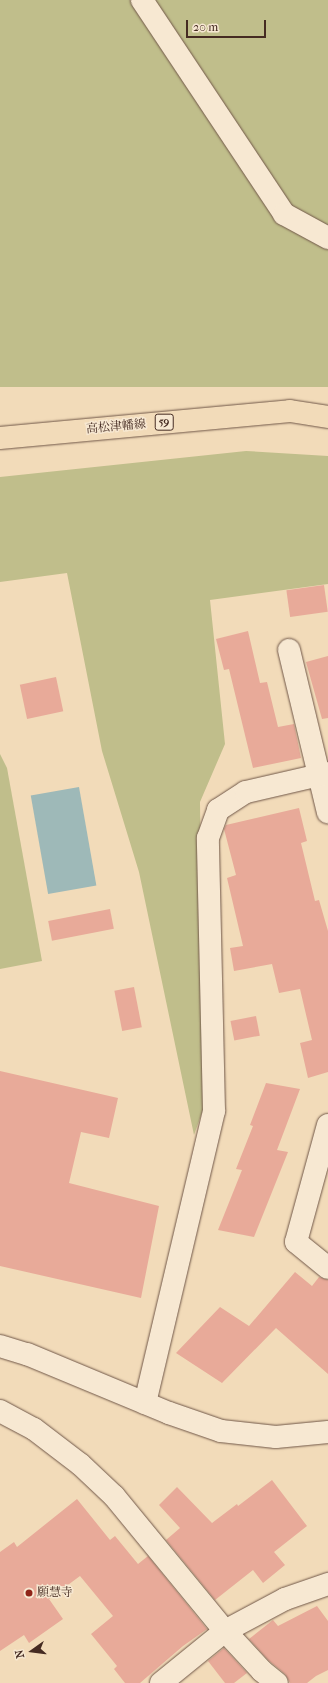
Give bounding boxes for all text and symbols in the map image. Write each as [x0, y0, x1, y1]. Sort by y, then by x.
scale bar [188, 12, 268, 38]
text: 20 m [193, 20, 218, 34]
road number: 59 [154, 413, 174, 431]
street label: 高松津幡線 [85, 417, 147, 437]
place label: 願慧寺 [37, 1586, 73, 1600]
marker: 願慧寺 [24, 1588, 34, 1598]
north arrow [12, 1631, 52, 1671]
text: N [13, 1648, 27, 1660]

